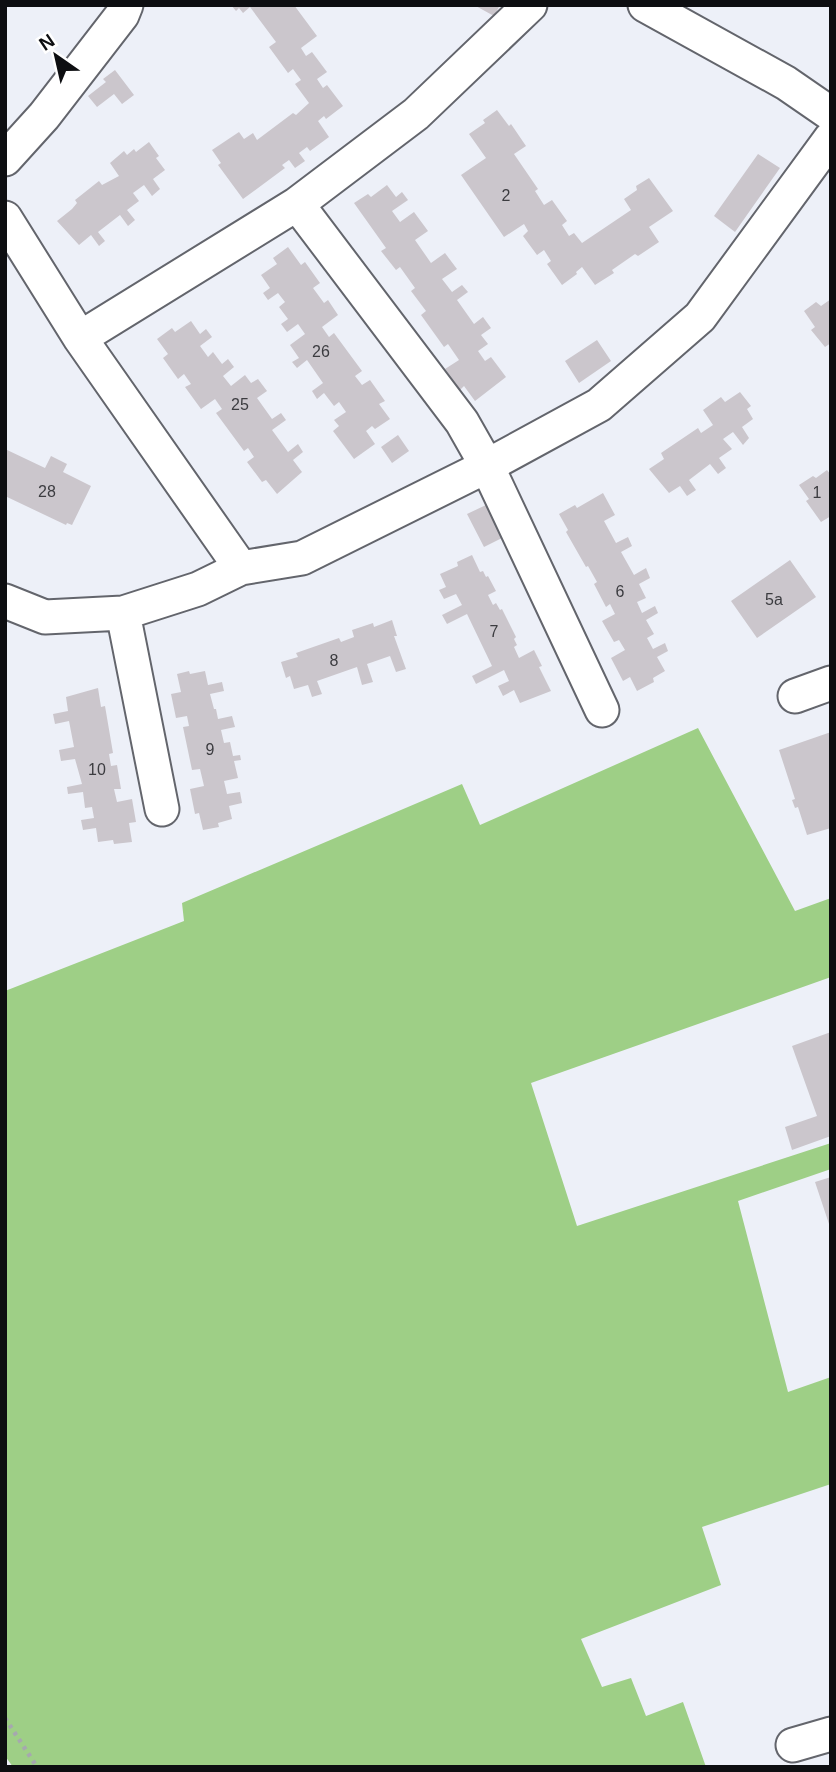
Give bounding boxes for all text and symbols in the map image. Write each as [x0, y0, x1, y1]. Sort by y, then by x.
north arrow [21, 21, 91, 91]
text: N [35, 30, 58, 55]
house number: 2 [502, 187, 511, 204]
house number: 26 [312, 343, 330, 360]
house number: 25 [231, 396, 249, 413]
house number: 28 [38, 483, 56, 500]
house number: 1 [813, 484, 822, 501]
house number: 6 [616, 583, 625, 600]
house number: 5a [765, 591, 783, 608]
house number: 7 [490, 623, 499, 640]
house number: 8 [330, 652, 339, 669]
house number: 9 [206, 741, 215, 758]
house number: 10 [88, 761, 106, 778]

